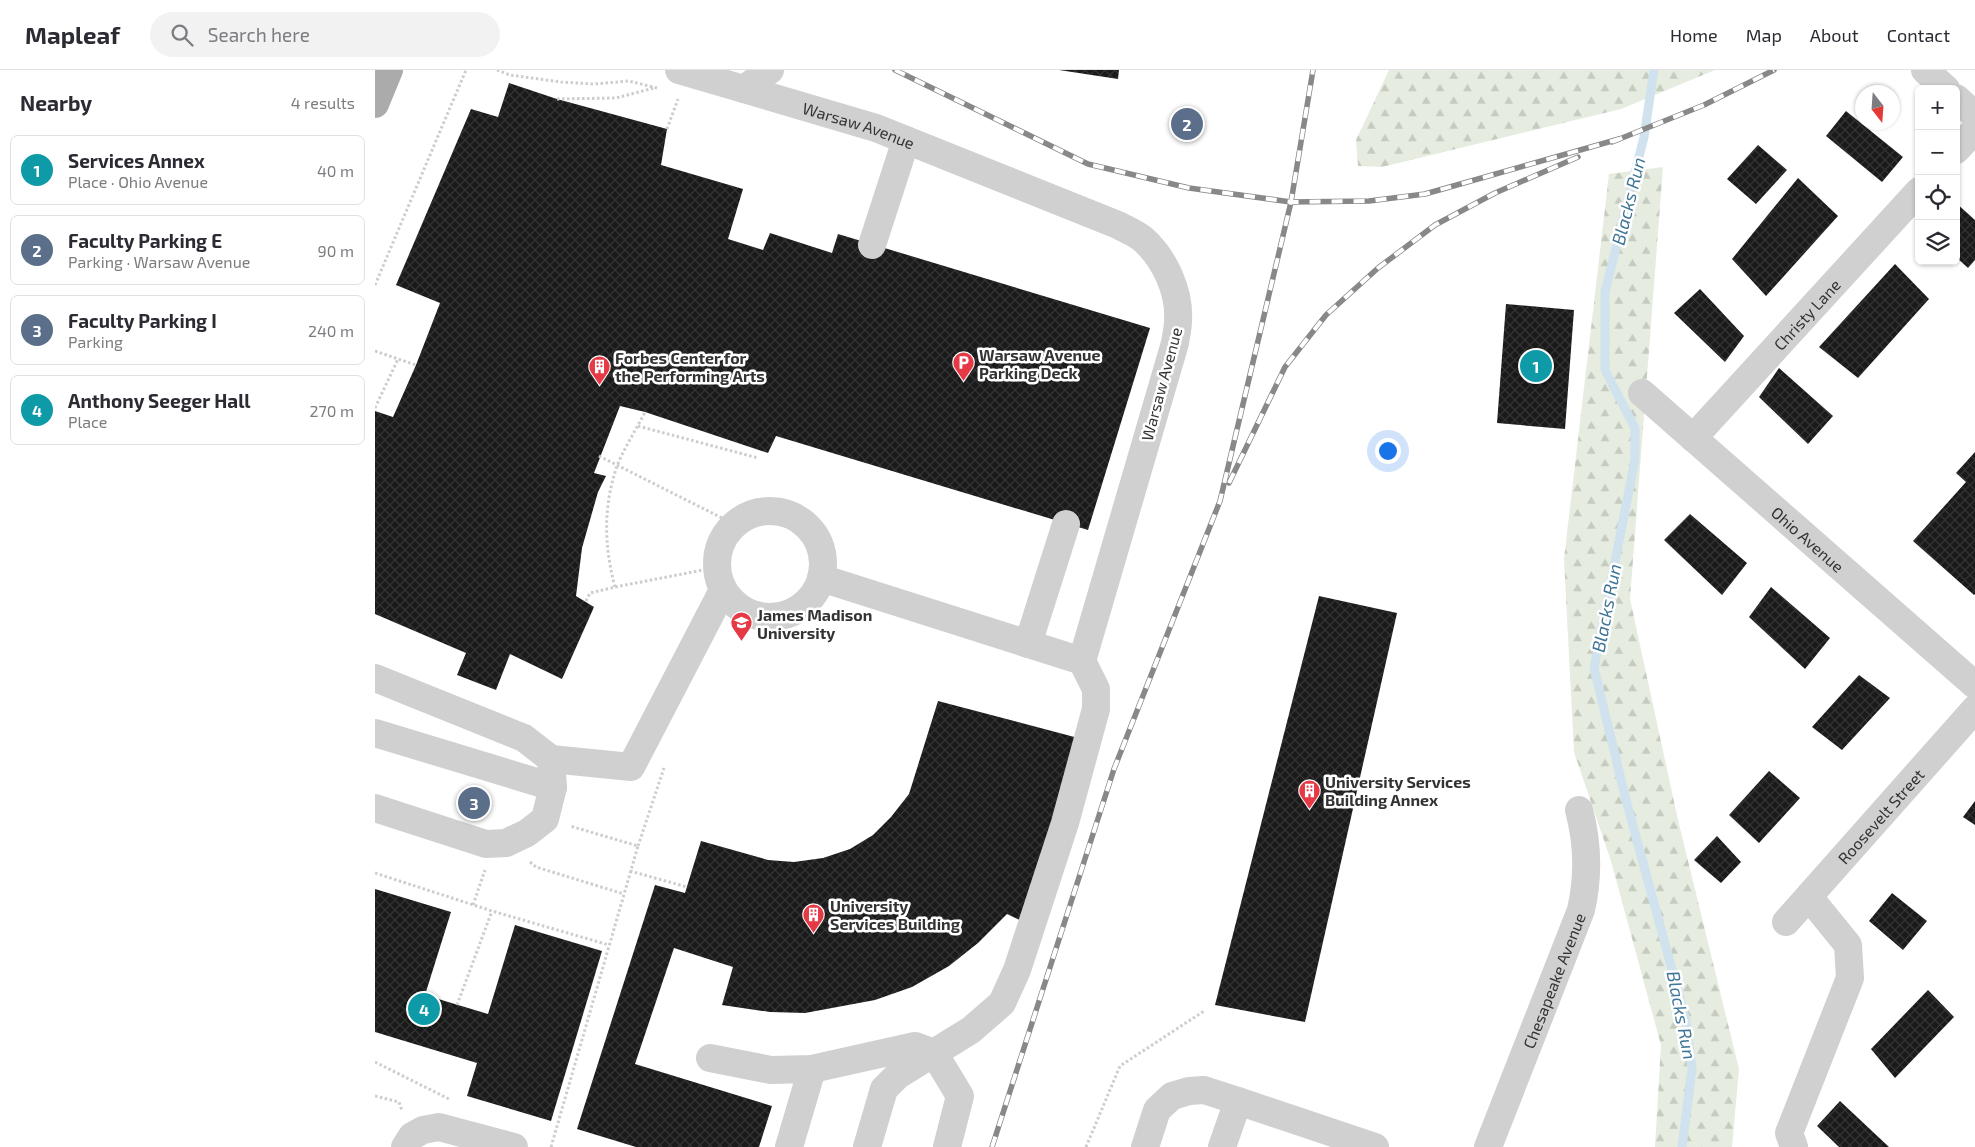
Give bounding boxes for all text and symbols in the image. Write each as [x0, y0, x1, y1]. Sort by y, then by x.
search box [150, 12, 500, 57]
text: Mapleaf [25, 20, 120, 49]
icon: search [168, 21, 196, 49]
text: Search here [208, 23, 310, 46]
text: Home [1670, 24, 1718, 46]
text: Map [1746, 24, 1782, 46]
text: About [1810, 24, 1859, 46]
text: Contact [1887, 24, 1950, 46]
north arrow [1855, 85, 1900, 130]
map controls [1915, 85, 1960, 265]
button: + [1915, 85, 1960, 130]
text: Nearby [20, 90, 92, 115]
text: 4 results [291, 93, 355, 112]
street label: Warsaw Avenue [801, 97, 918, 152]
pin: 2 [1171, 105, 1203, 143]
button: − [1915, 130, 1960, 175]
text: Services Annex [68, 149, 205, 172]
water label: Blacks Run [1606, 155, 1650, 247]
text: 1 [34, 161, 40, 180]
text: 40 m [317, 161, 354, 180]
text: Place · Ohio Avenue [68, 172, 208, 191]
button: locate [1915, 175, 1960, 220]
button: layers [1915, 220, 1960, 265]
text: Faculty Parking E [68, 229, 222, 252]
text: 2 [32, 241, 42, 260]
text: 90 m [318, 241, 354, 260]
text: Parking · Warsaw Avenue [68, 252, 250, 271]
street label: Christy Lane [1769, 275, 1844, 354]
text: Faculty Parking I [68, 309, 217, 332]
text: 3 [32, 321, 42, 340]
text: 240 m [308, 321, 354, 340]
street label: Warsaw Avenue [1137, 325, 1185, 443]
text: Parking [68, 332, 123, 351]
place label: Warsaw Avenue Parking Deck [979, 345, 1101, 382]
pin: 1 [1520, 347, 1552, 385]
place label: Forbes Center for the Performing Arts [615, 348, 765, 385]
parking icon: Warsaw Avenue Parking Deck [951, 351, 975, 382]
building icon: Forbes Center for the Performing Arts [587, 354, 611, 385]
text: Anthony Seeger Hall [68, 389, 251, 412]
text: 4 [32, 401, 42, 420]
text: 270 m [310, 401, 354, 420]
text: Place [68, 412, 107, 431]
your location [1375, 438, 1401, 464]
street label: Ohio Avenue [1768, 502, 1848, 575]
water label: Blacks Run [1587, 562, 1625, 654]
place label: James Madison University [757, 605, 872, 643]
school or university icon: James Madison University [729, 611, 753, 642]
street label: Roosevelt Street [1833, 764, 1927, 867]
place label: University Services Building Annex [1325, 772, 1471, 809]
building icon: University Services Building Annex [1297, 778, 1321, 809]
pin: 3 [458, 784, 490, 822]
place label: University Services Building [830, 896, 961, 933]
building icon: University Services Building [802, 902, 826, 933]
street label: Chesapeake Avenue [1518, 910, 1589, 1051]
water label: Blacks Run [1663, 969, 1701, 1061]
pin: 4 [408, 990, 440, 1028]

